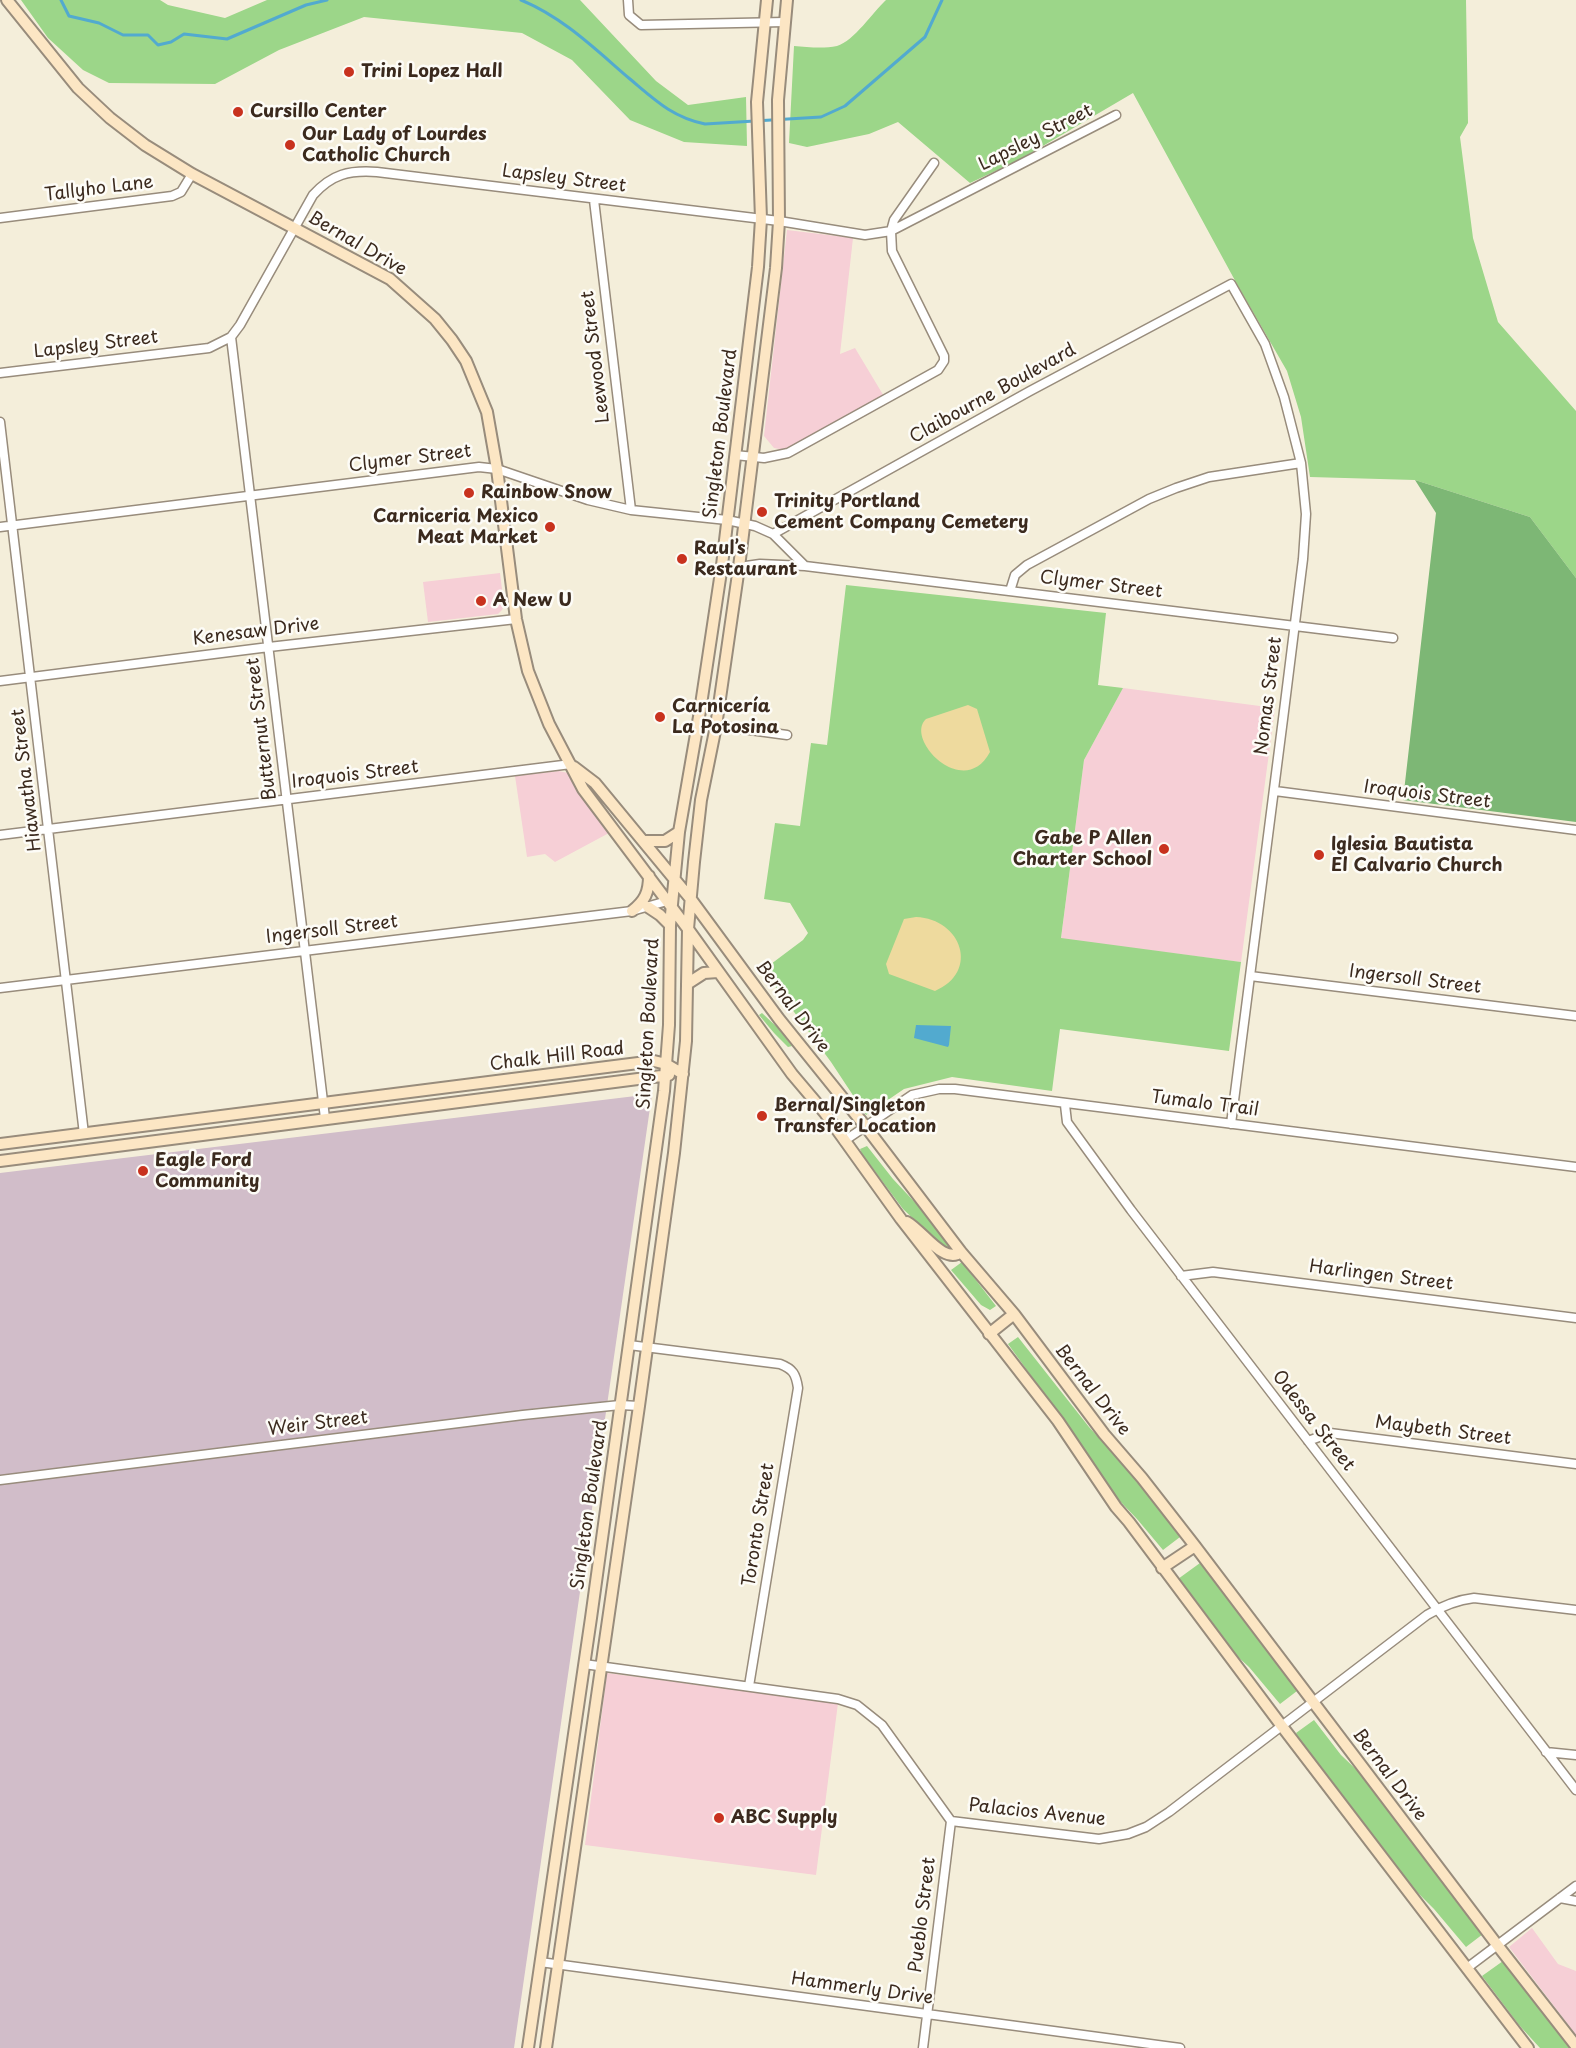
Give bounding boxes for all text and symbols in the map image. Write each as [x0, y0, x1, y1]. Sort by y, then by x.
place label: Trini Lopez Hall [361, 61, 502, 83]
marker: Trini Lopez Hall [342, 65, 356, 79]
street label: Lapsley Street [975, 100, 1097, 176]
place label: Cursillo Center [250, 101, 387, 123]
marker: Cursillo Center [231, 105, 245, 119]
place label: Our Lady of Lourdes Catholic Church [302, 124, 487, 166]
marker: Our Lady of Lourdes Catholic Church [283, 138, 297, 152]
street label: Lapsley Street [501, 161, 627, 197]
street label: Tallyho Lane [43, 172, 155, 206]
street label: Bernal Drive [304, 207, 410, 281]
street label: Leewood Street [577, 290, 615, 424]
street label: Lapsley Street [33, 327, 159, 363]
street label: Claibourne Boulevard [906, 339, 1080, 449]
street label: Singleton Boulevard [700, 348, 742, 520]
street label: Clymer Street [347, 441, 473, 477]
place label: Rainbow Snow [481, 482, 612, 504]
marker: Rainbow Snow [462, 486, 476, 500]
place label: Trinity Portland Cement Company Cemetery [774, 491, 1028, 534]
marker: Trinity Portland Cement Company Cemetery [755, 505, 769, 519]
place label: Carniceria Mexico Meat Market [373, 506, 538, 548]
marker: Carniceria Mexico Meat Market [543, 520, 557, 534]
place label: Raul’s Restaurant [694, 538, 797, 580]
marker: Raul’s Restaurant [675, 552, 689, 566]
street label: Clymer Street [1038, 567, 1164, 603]
place label: A New U [493, 590, 572, 612]
marker: A New U [474, 594, 488, 608]
street label: Kenesaw Drive [192, 614, 320, 650]
street label: Nomas Street [1251, 635, 1287, 757]
street label: Butternut Street [243, 656, 281, 802]
place label: Carnicería La Potosina [672, 696, 779, 738]
street label: Hiawatha Street [8, 707, 46, 853]
marker: Carnicería La Potosina [653, 710, 667, 724]
street label: Iroquois Street [290, 757, 420, 793]
street label: Iroquois Street [1362, 777, 1492, 813]
place label: Gabe P Allen Charter School [1013, 828, 1152, 870]
place label: Iglesia Bautista El Calvario Church [1331, 834, 1502, 876]
marker: Gabe P Allen Charter School [1157, 842, 1171, 856]
marker: Iglesia Bautista El Calvario Church [1312, 848, 1326, 862]
street label: Ingersoll Street [265, 911, 399, 949]
street label: Singleton Boulevard [634, 938, 664, 1110]
street label: Bernal Drive [750, 957, 834, 1057]
street label: Ingersoll Street [1348, 961, 1482, 999]
street label: Chalk Hill Road [489, 1038, 625, 1076]
street label: Tumalo Trail [1150, 1087, 1260, 1121]
place label: Bernal/Singleton Transfer Location [774, 1095, 936, 1138]
marker: Bernal/Singleton Transfer Location [755, 1109, 769, 1123]
place label: Eagle Ford Community [155, 1150, 260, 1192]
marker: Eagle Ford Community [136, 1164, 150, 1178]
street label: Harlingen Street [1308, 1256, 1454, 1296]
street label: Bernal Drive [1050, 1340, 1134, 1440]
street label: Odessa Street [1267, 1366, 1359, 1476]
street label: Weir Street [267, 1407, 369, 1441]
street label: Maybeth Street [1374, 1412, 1512, 1450]
street label: Singleton Boulevard [567, 1419, 613, 1591]
street label: Toronto Street [739, 1462, 779, 1588]
street label: Bernal Drive [1347, 1725, 1431, 1825]
street label: Palacios Avenue [967, 1795, 1107, 1831]
place label: ABC Supply [731, 1807, 838, 1829]
marker: ABC Supply [712, 1811, 726, 1825]
street label: Pueblo Street [905, 1856, 941, 1974]
street label: Hammerly Drive [790, 1968, 934, 2010]

